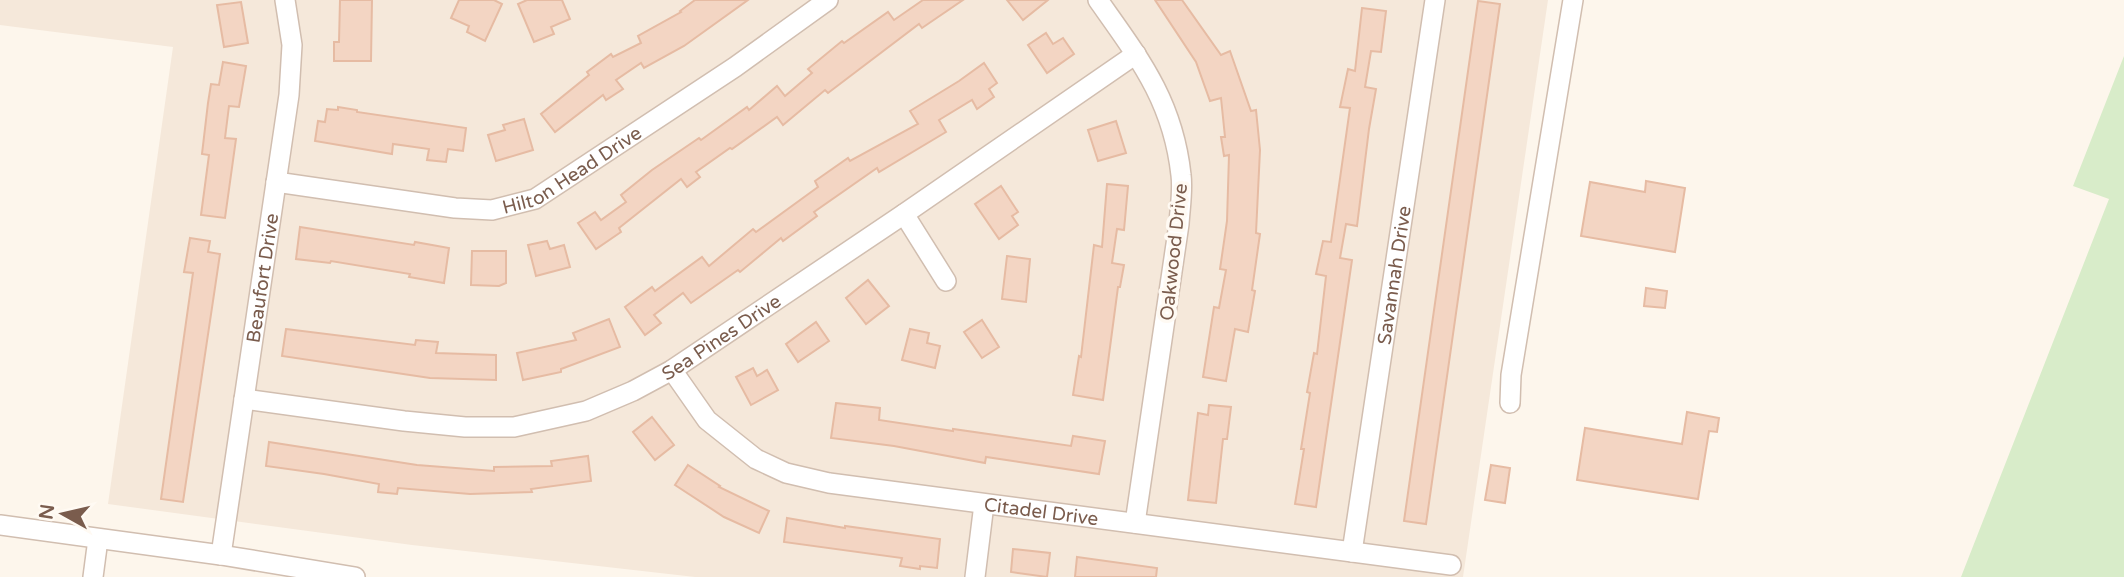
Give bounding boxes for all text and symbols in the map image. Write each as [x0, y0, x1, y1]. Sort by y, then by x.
street label: Hilton Head Drive [500, 122, 646, 219]
street label: Oakwood Drive [1156, 182, 1192, 322]
street label: Savannah Drive [1373, 204, 1416, 346]
street label: Beaufort Drive [243, 212, 283, 344]
street label: Sea Pines Drive [658, 290, 785, 385]
north arrow [28, 479, 98, 549]
street label: Citadel Drive [983, 494, 1100, 530]
text: N [35, 503, 59, 521]

